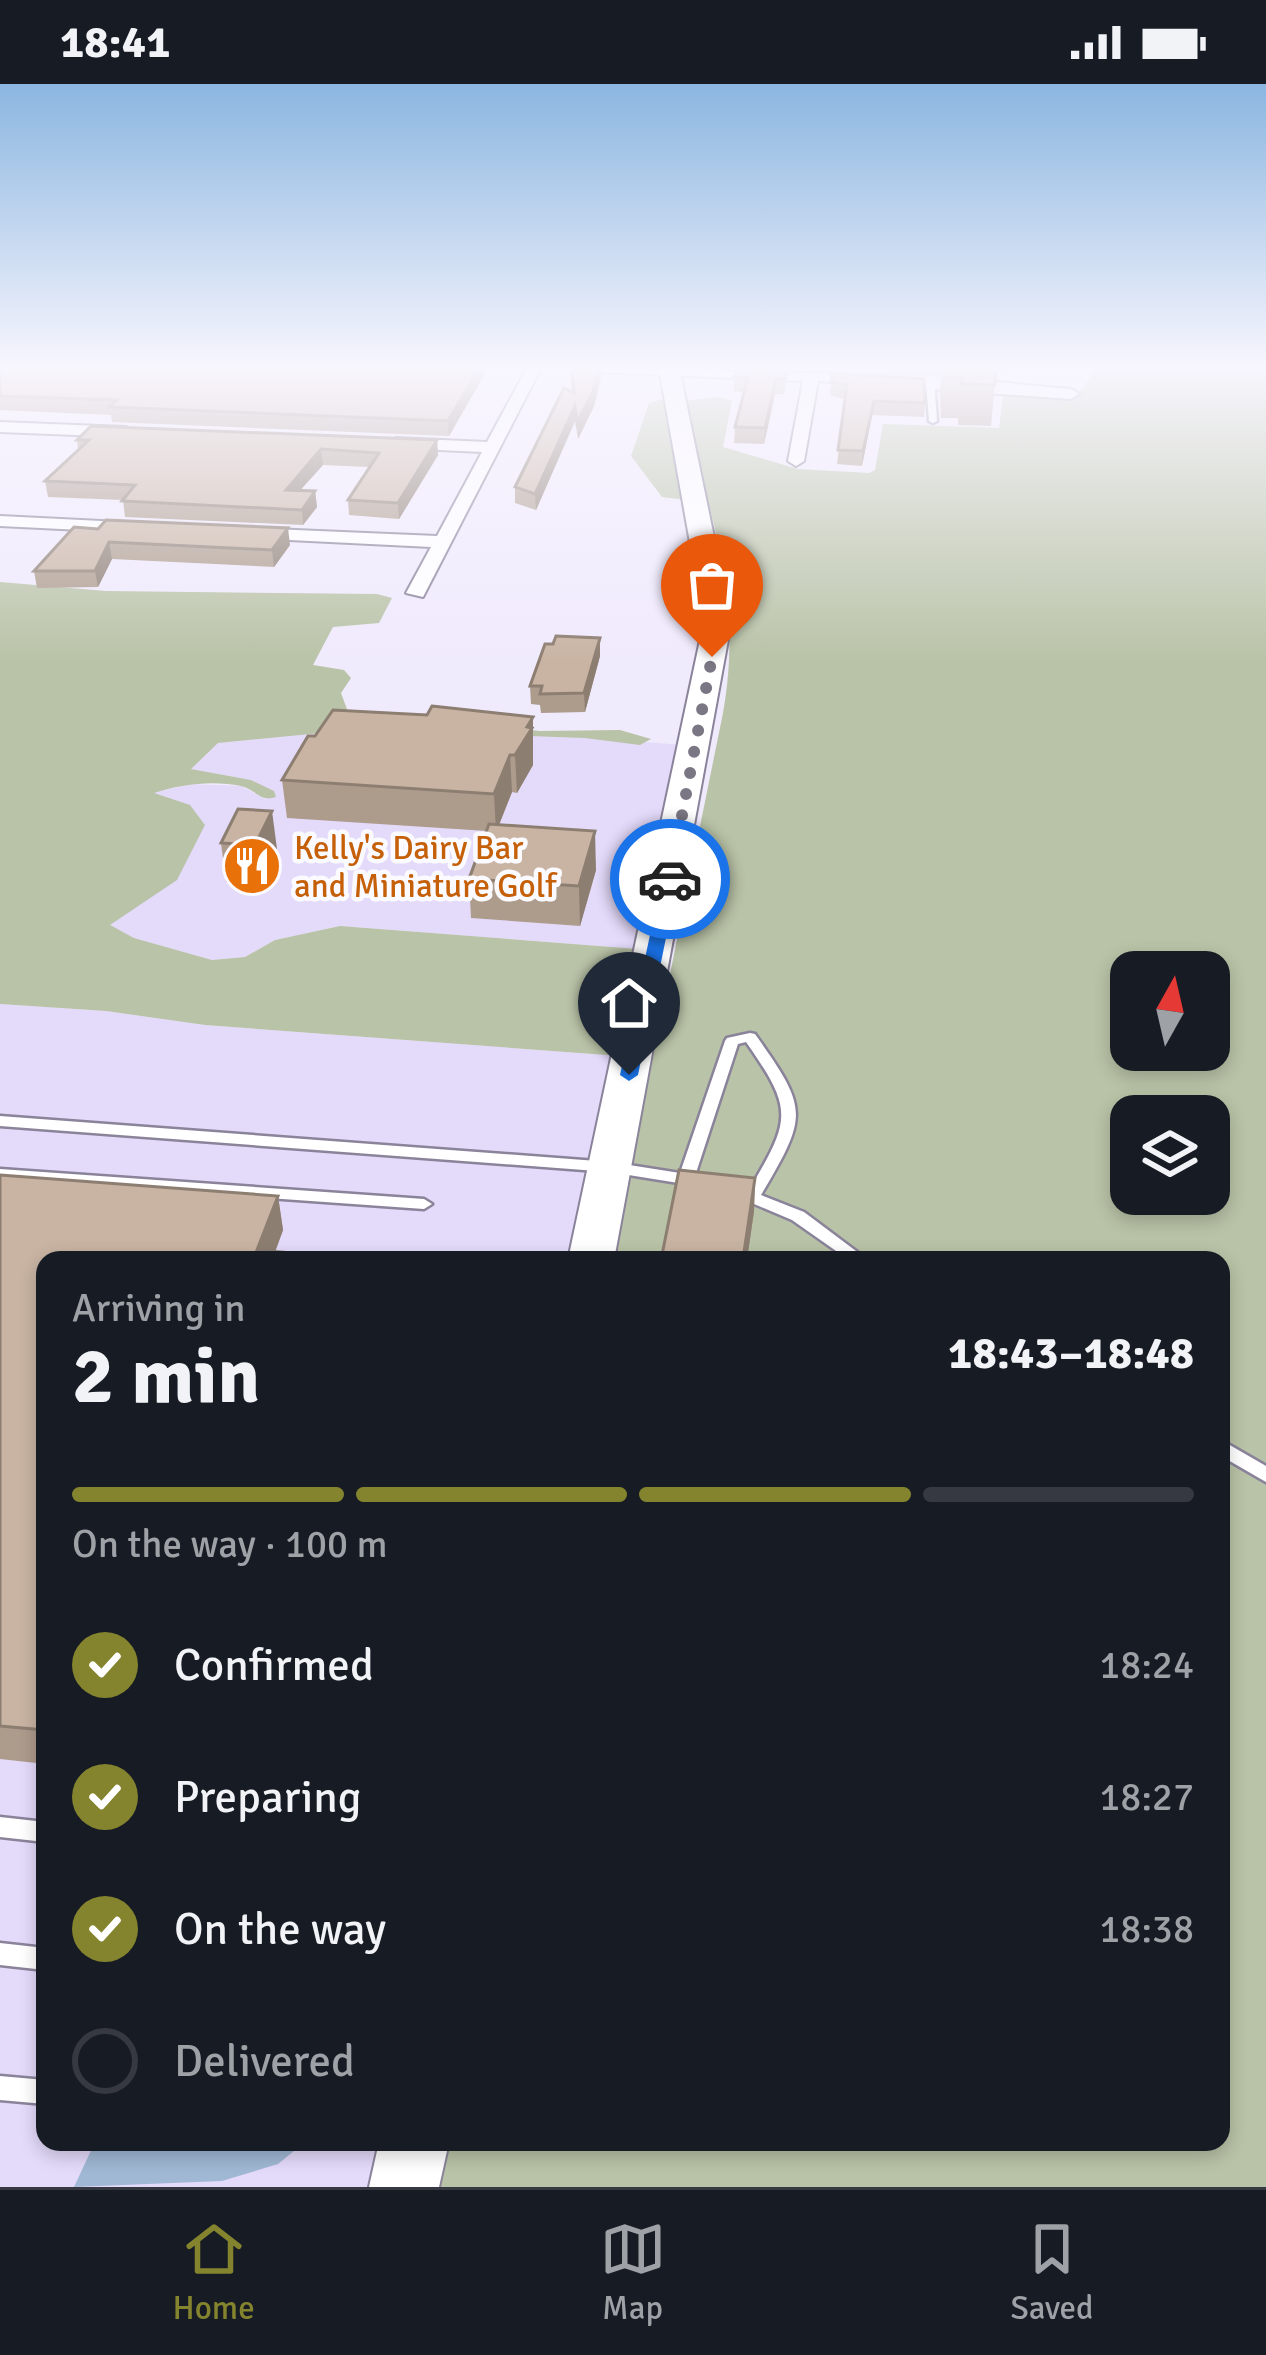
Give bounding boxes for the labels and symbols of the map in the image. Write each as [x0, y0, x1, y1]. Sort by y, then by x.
pin [661, 534, 763, 657]
courier [610, 819, 730, 939]
place label: Kelly's Dairy Bar and Miniature Golf [294, 828, 558, 907]
restaurant icon: Kelly's Dairy Bar and Miniature Golf [221, 835, 283, 897]
north arrow [1110, 951, 1230, 1071]
pin [578, 952, 680, 1075]

